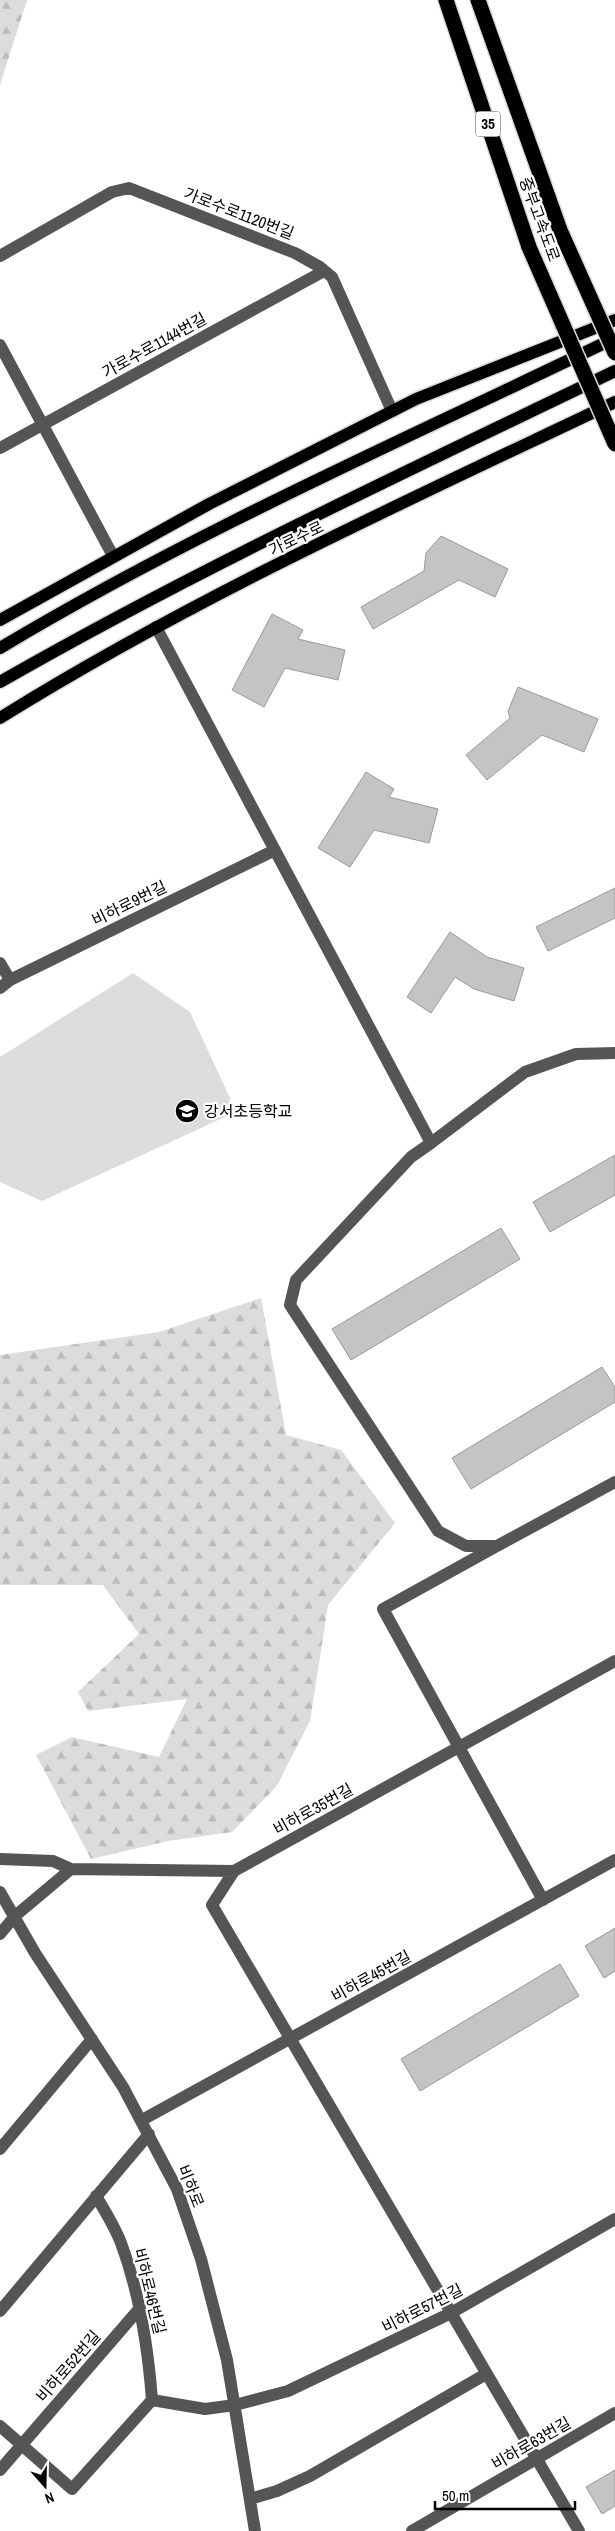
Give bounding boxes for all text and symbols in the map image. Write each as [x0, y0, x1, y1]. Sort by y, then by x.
road number: 35 [476, 112, 500, 136]
street label: 중부고속도로 [515, 174, 566, 265]
street label: 가로수로1120번길 [181, 182, 297, 244]
street label: 가로수로1144번길 [98, 307, 210, 383]
street label: 가로수로 [265, 515, 328, 561]
street label: 비하로9번길 [88, 875, 170, 931]
school or university icon: 강서초등학교 [174, 1098, 200, 1124]
place label: 강서초등학교 [204, 1100, 292, 1122]
street label: 비하로35번길 [269, 1778, 357, 1840]
street label: 비하로45번길 [327, 1945, 415, 2007]
street label: 비하로 [173, 2161, 210, 2211]
street label: 비하로46번길 [129, 2246, 171, 2336]
street label: 비하로57번길 [378, 2278, 466, 2338]
street label: 비하로52번길 [31, 2325, 105, 2407]
street label: 비하로63번길 [487, 2411, 575, 2475]
north arrow [20, 2461, 70, 2511]
scale bar [435, 2478, 575, 2510]
text: 50 m [442, 2485, 469, 2506]
text: N [42, 2488, 56, 2508]

